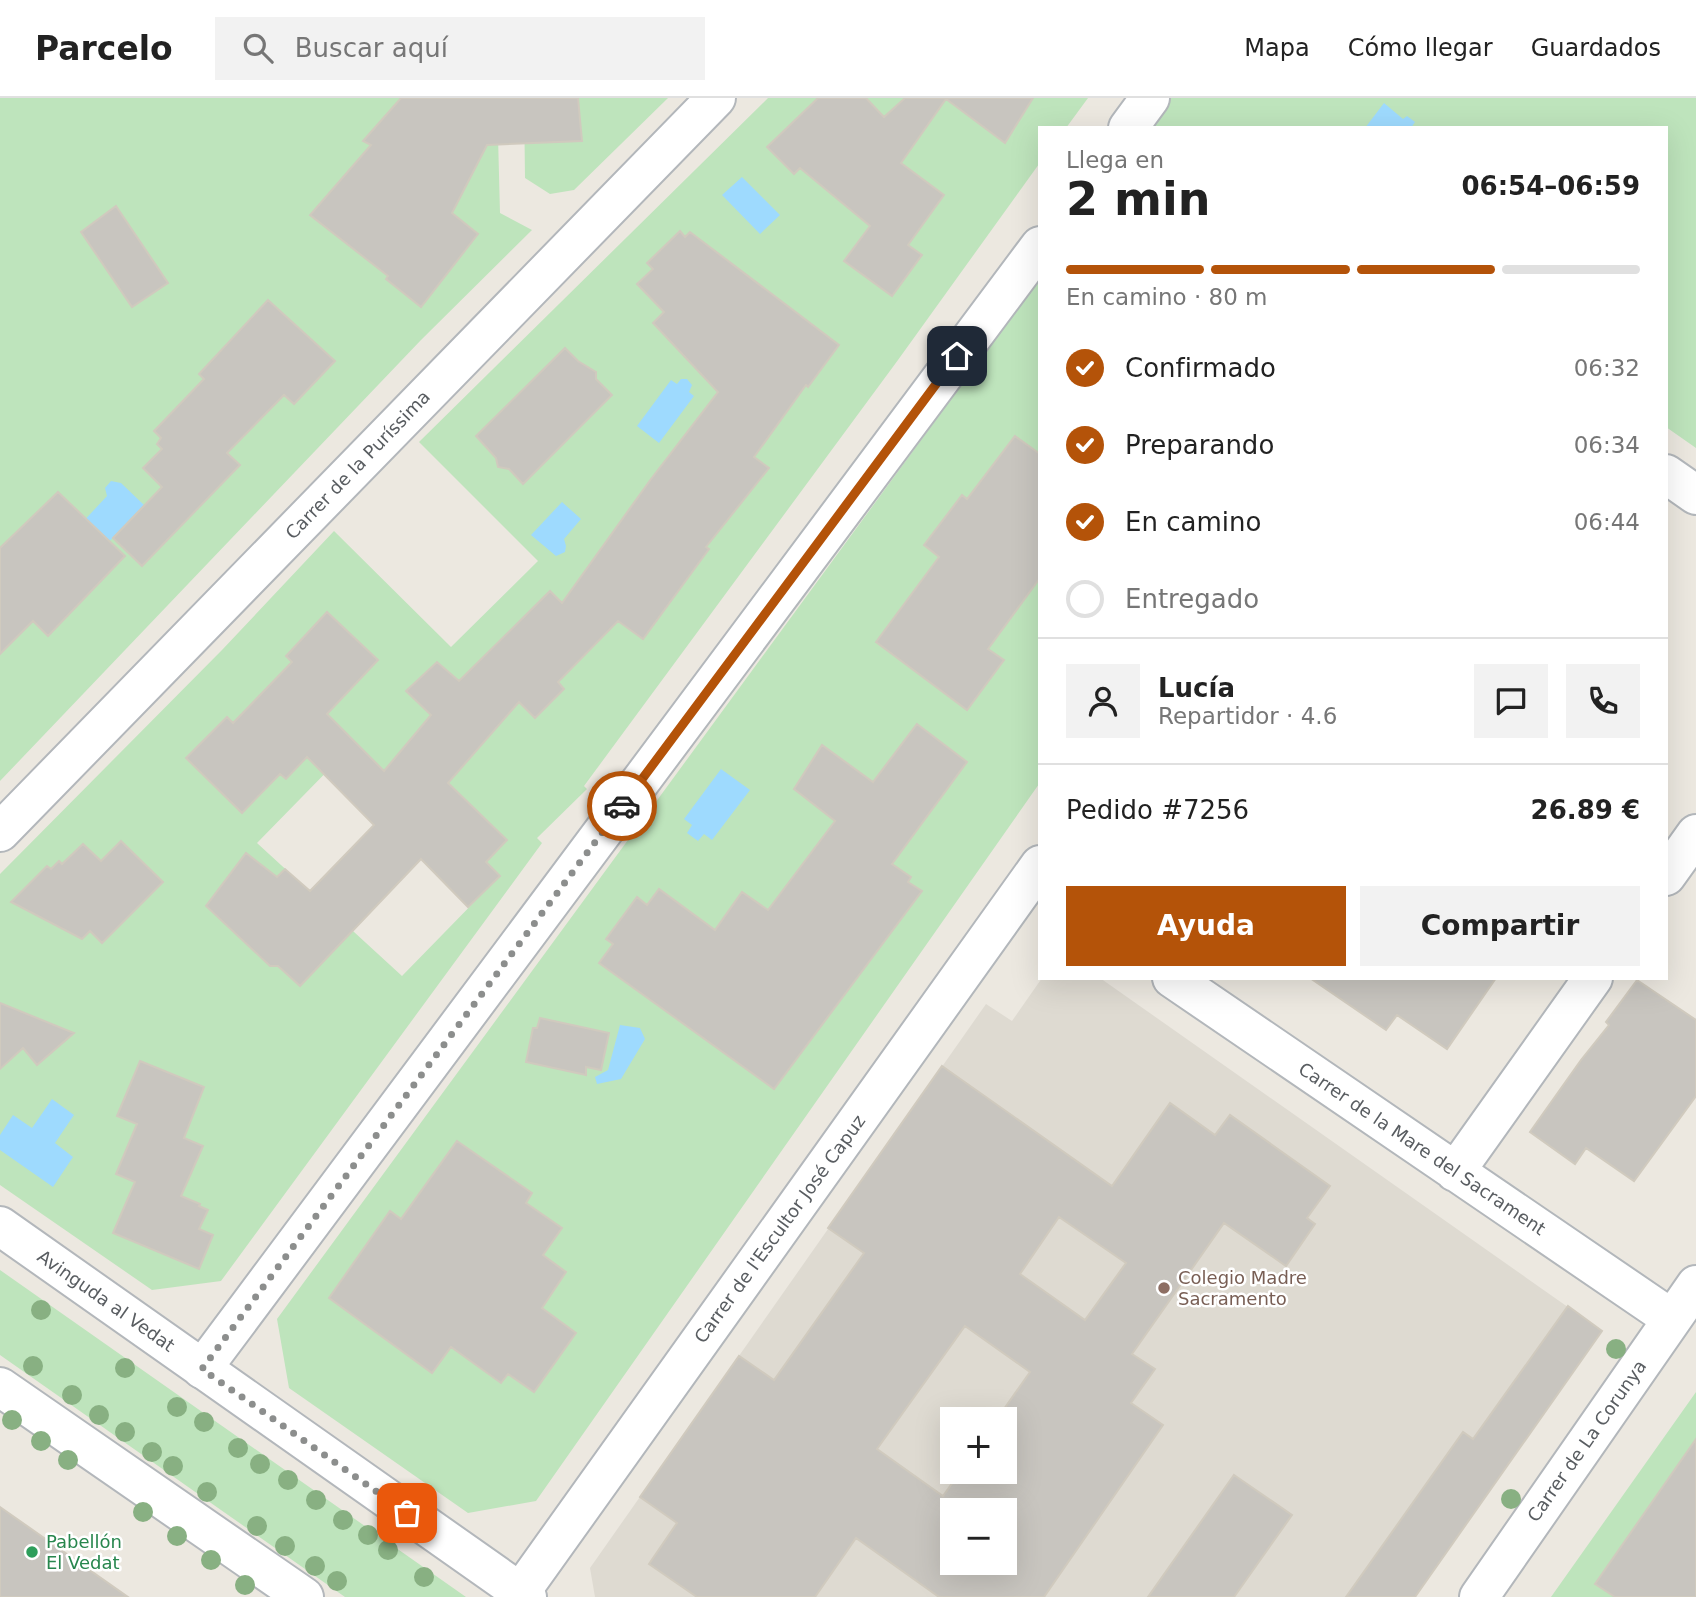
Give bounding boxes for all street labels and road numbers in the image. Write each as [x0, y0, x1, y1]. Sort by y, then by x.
street label: Carrer de la Puríssima [281, 386, 434, 543]
street label: Carrer de la Mare del Sacrament [1295, 1058, 1550, 1239]
street label: Carrer de l'Escultor José Capuz [690, 1111, 869, 1347]
street label: Avinguda al Vedat [34, 1245, 179, 1356]
street label: Carrer de La Corunya [1523, 1356, 1650, 1526]

